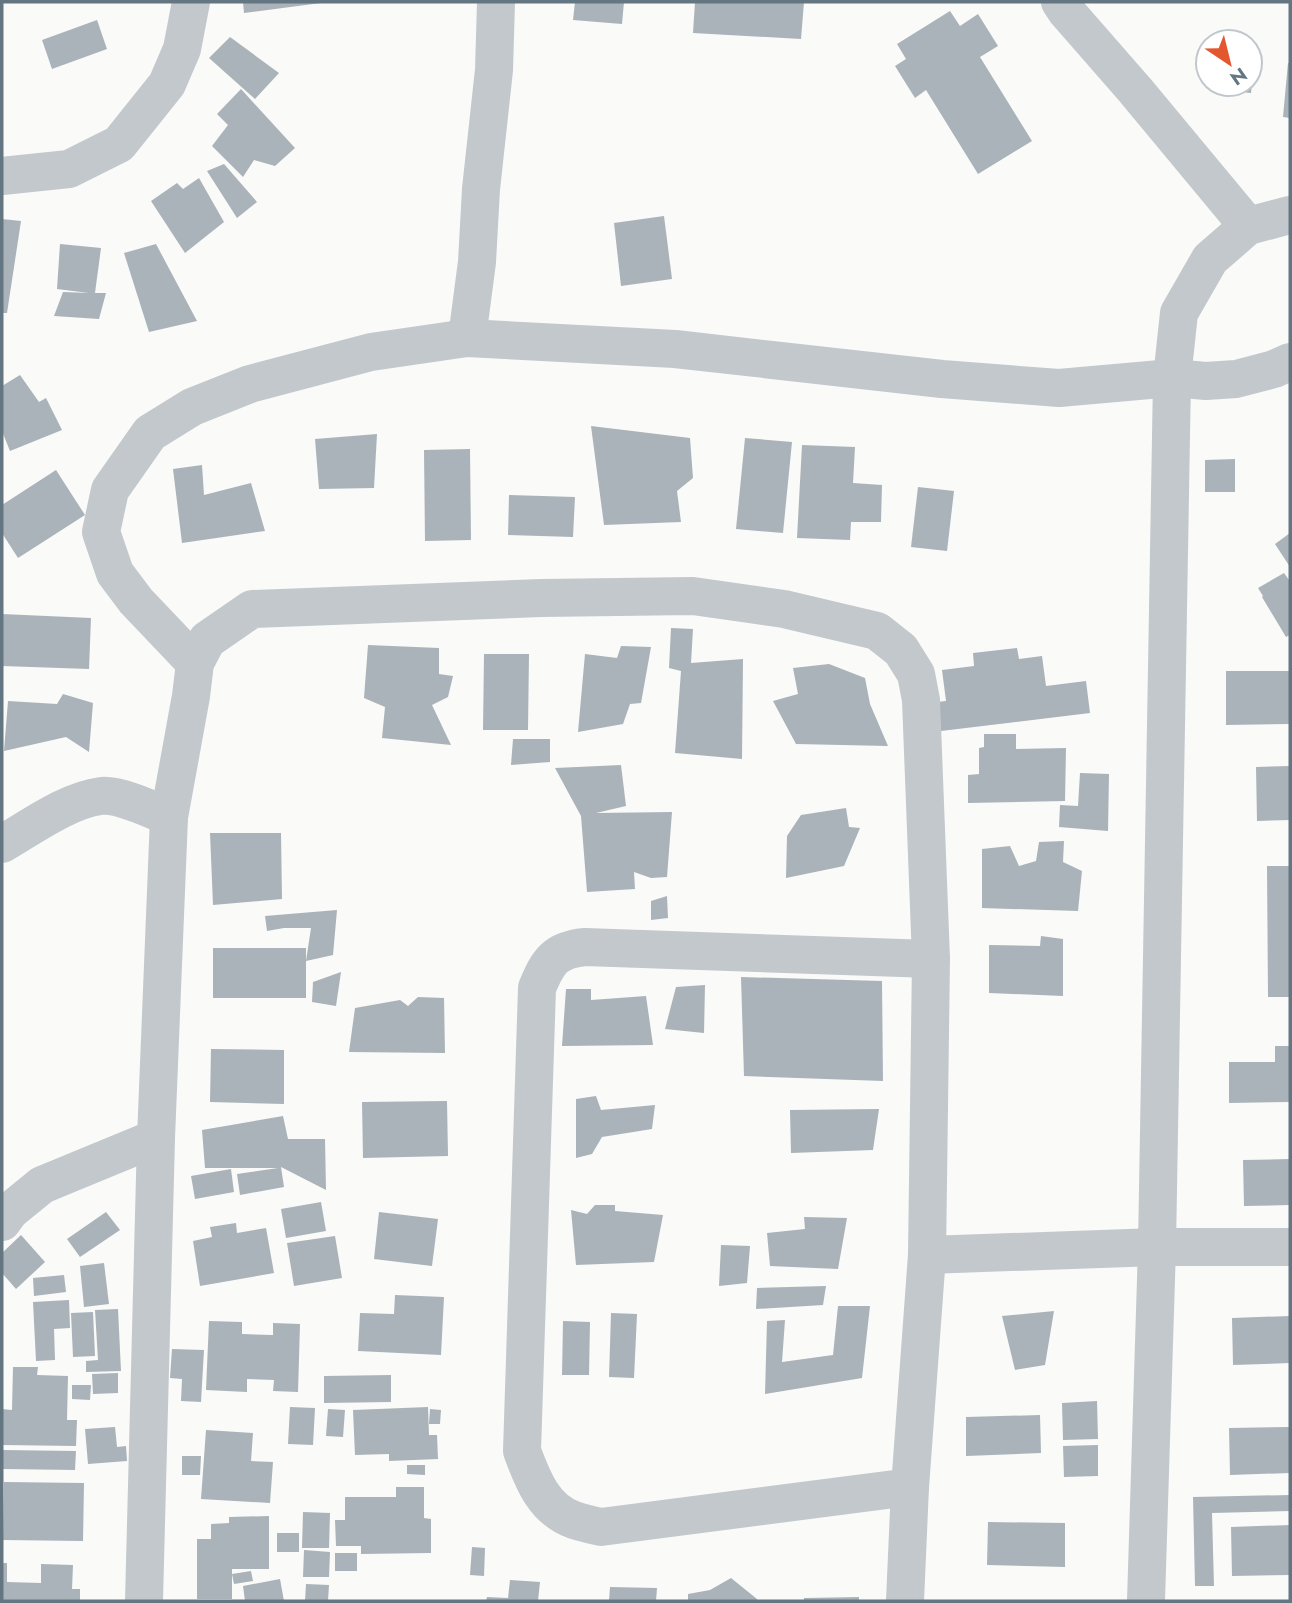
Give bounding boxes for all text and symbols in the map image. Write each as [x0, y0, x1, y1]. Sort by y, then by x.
north arrow [1194, 28, 1264, 98]
text: N [1225, 61, 1252, 92]

